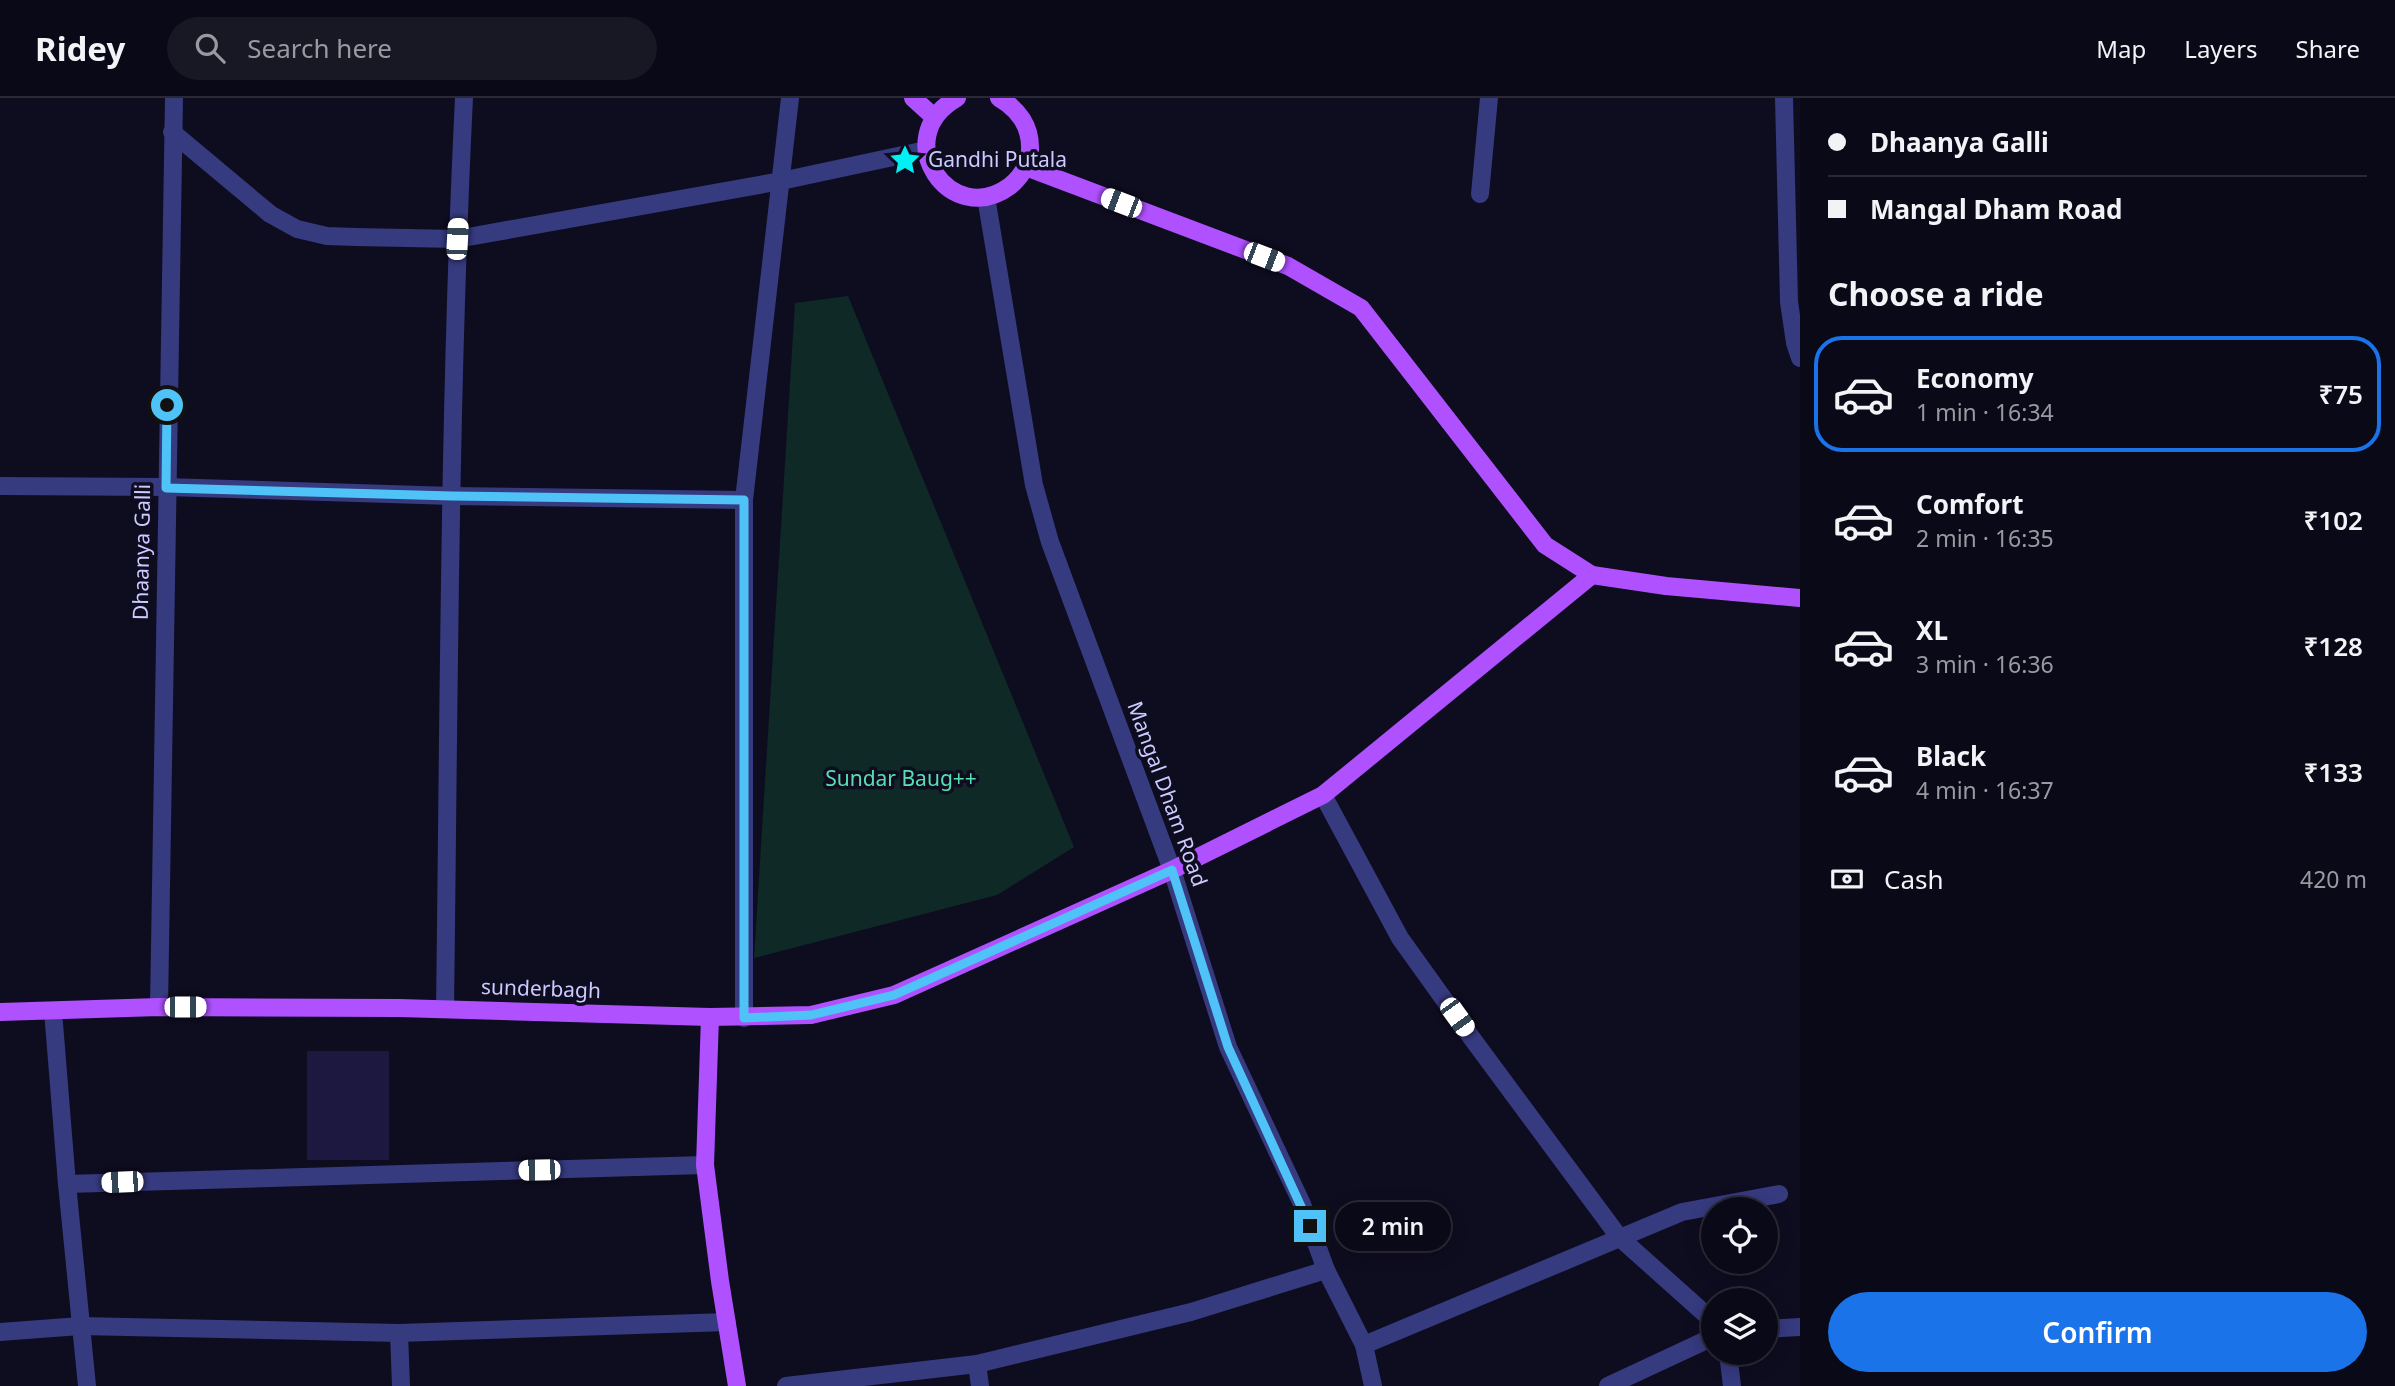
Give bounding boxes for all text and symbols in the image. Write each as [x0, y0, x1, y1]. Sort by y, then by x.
search box [167, 17, 657, 80]
text: Ridey [35, 26, 125, 71]
icon: search [191, 29, 229, 67]
text: Search here [247, 30, 392, 66]
text: Map [2096, 32, 2146, 65]
text: Layers [2184, 32, 2258, 65]
text: Share [2296, 32, 2360, 65]
text: Dhaanya Galli [1870, 124, 2049, 160]
place icon: Gandhi Putala [888, 143, 922, 177]
place label: Gandhi Putala [928, 145, 1067, 173]
car [1098, 186, 1145, 220]
text: Mangal Dham Road [1870, 191, 2122, 227]
car [446, 217, 469, 261]
car [1241, 240, 1288, 274]
text: Choose a ride [1828, 272, 2044, 315]
text: Economy [1916, 360, 2034, 396]
icon: car [1832, 363, 1895, 426]
text: ₹75 [2318, 376, 2363, 412]
route start [151, 389, 183, 421]
text: 1 min · 16:34 [1916, 396, 2054, 428]
street label: Dhaanya Galli [126, 484, 156, 620]
text: Comfort [1916, 486, 2024, 522]
icon: car [1832, 489, 1895, 552]
text: ₹102 [2304, 502, 2363, 538]
text: 2 min · 16:35 [1916, 522, 2054, 554]
text: XL [1916, 612, 1948, 648]
icon: car [1832, 615, 1895, 678]
text: ₹128 [2304, 628, 2363, 664]
text: 3 min · 16:36 [1916, 648, 2054, 680]
street label: Mangal Dham Road [1121, 697, 1214, 890]
text: Black [1916, 738, 1986, 774]
icon: car [1832, 741, 1895, 804]
text: ₹133 [2304, 754, 2363, 790]
park label: Sundar Baug++ [825, 764, 977, 792]
text: 4 min · 16:37 [1916, 774, 2054, 806]
icon: cash [1828, 860, 1866, 898]
text: Cash [1884, 861, 1944, 897]
text: 420 m [2300, 863, 2367, 895]
street label: sunderbagh [481, 972, 602, 1004]
car [1437, 994, 1478, 1040]
car [165, 997, 207, 1018]
car [518, 1159, 561, 1181]
car [101, 1171, 144, 1193]
map controls [1701, 1197, 1778, 1365]
button: locate [1701, 1197, 1778, 1274]
callout: 2 min [1334, 1202, 1450, 1250]
route end [1294, 1210, 1326, 1242]
text: 2 min [1362, 1210, 1424, 1242]
button: layers [1701, 1288, 1778, 1365]
button: Confirm [1828, 1292, 2367, 1372]

